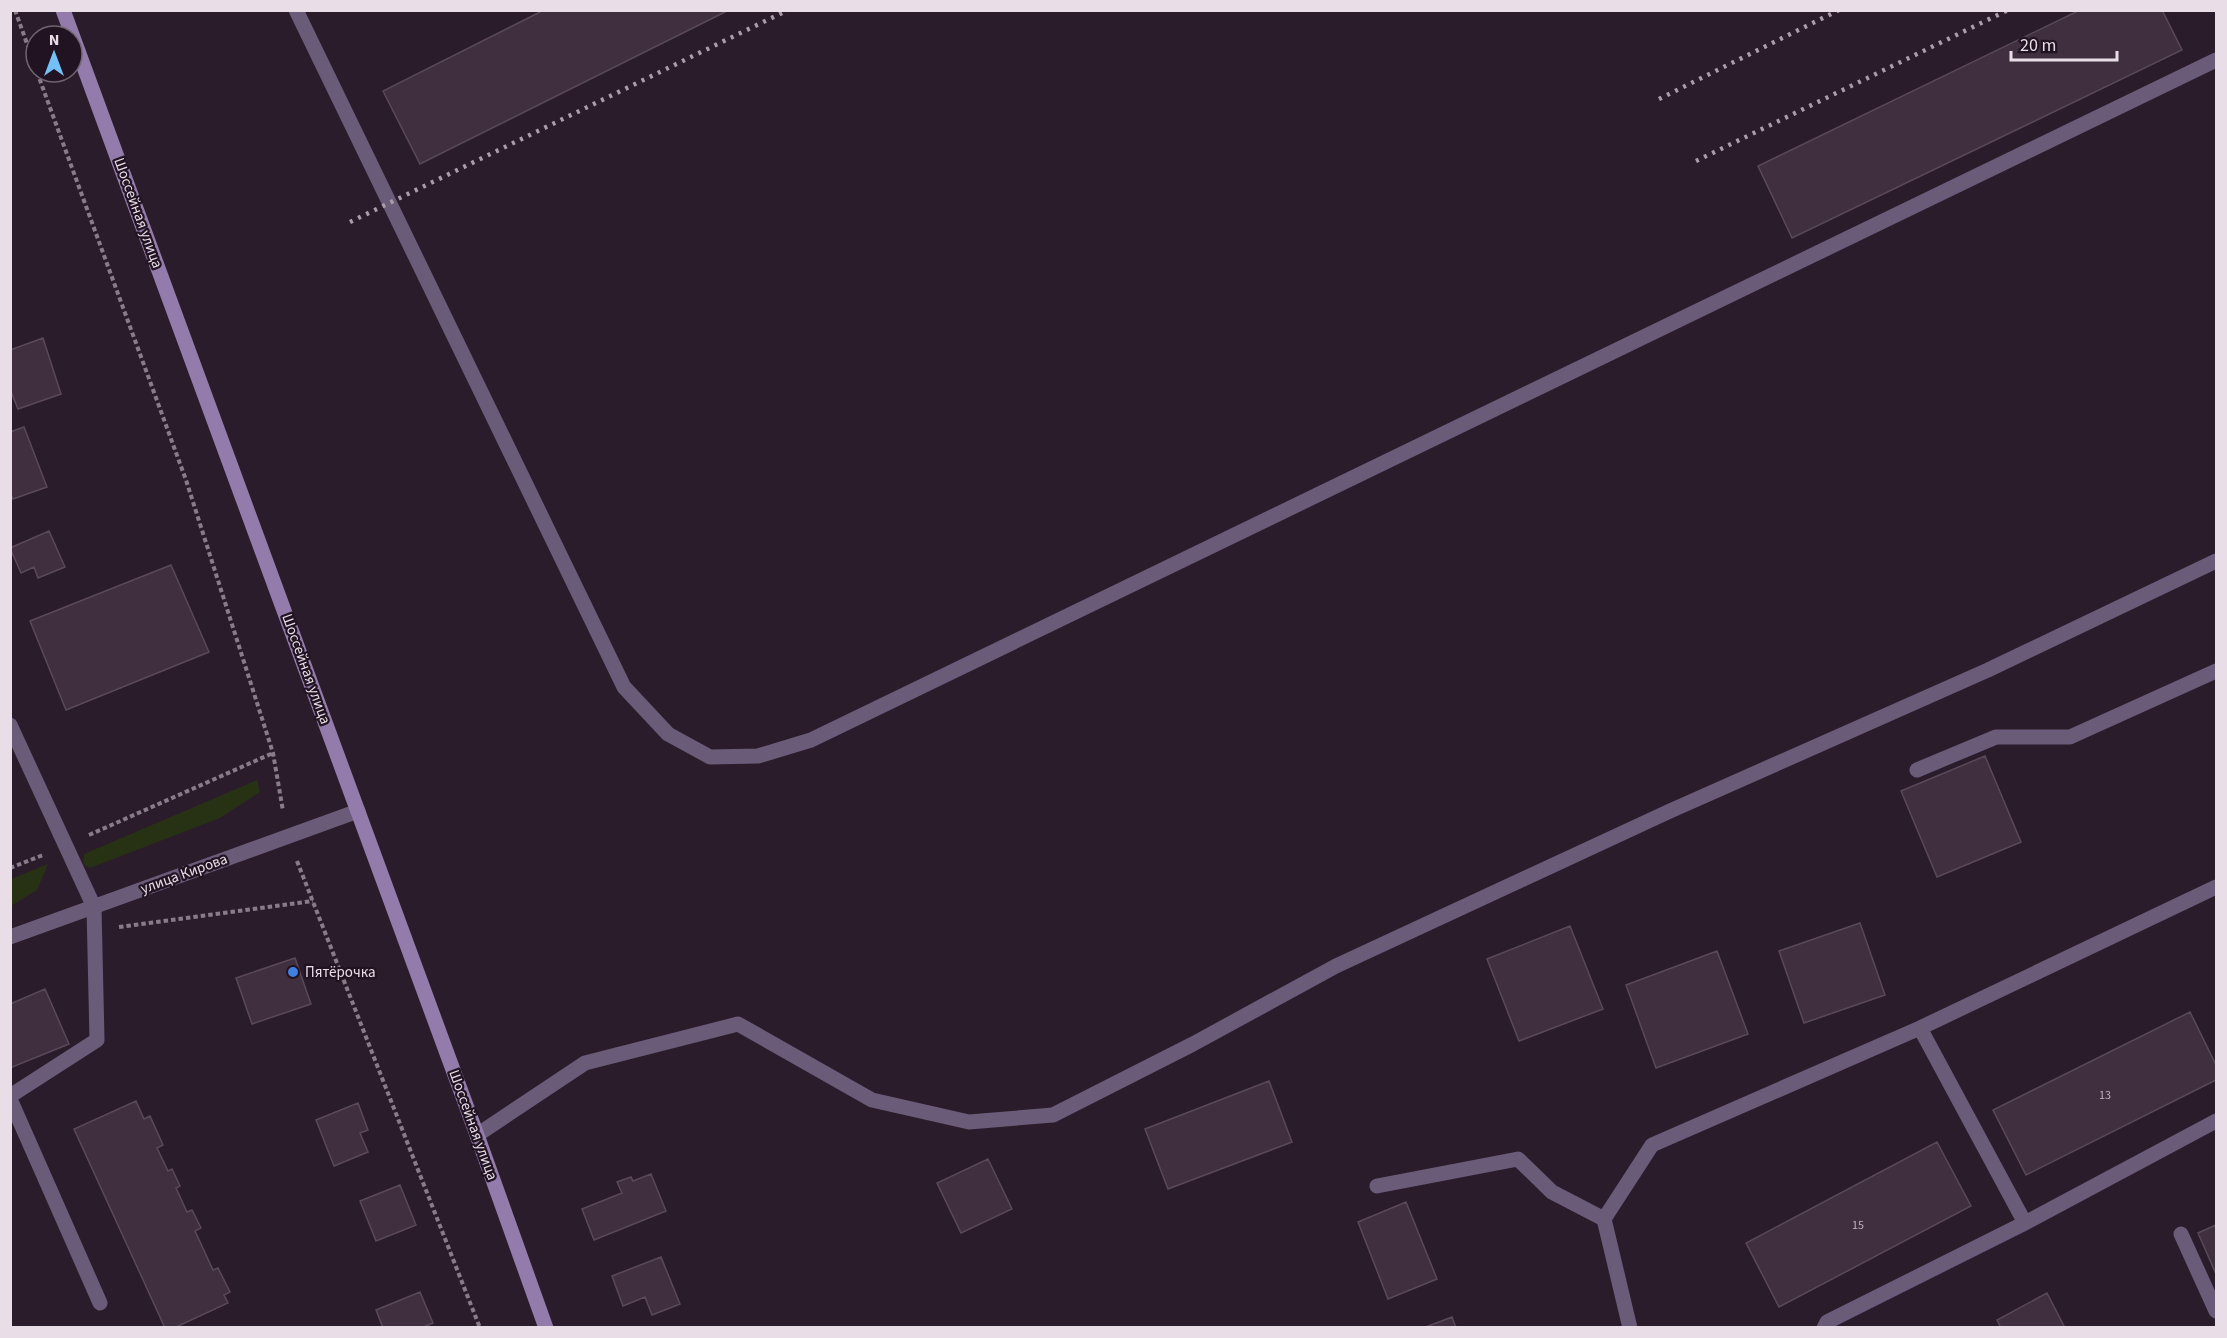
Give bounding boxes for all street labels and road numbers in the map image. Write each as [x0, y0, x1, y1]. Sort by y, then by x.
street label: Шоссейная улица [108, 155, 168, 271]
street label: Шоссейная улица [276, 611, 336, 727]
street label: улица Кирова [138, 849, 230, 899]
street label: Шоссейная улица [443, 1067, 503, 1183]

